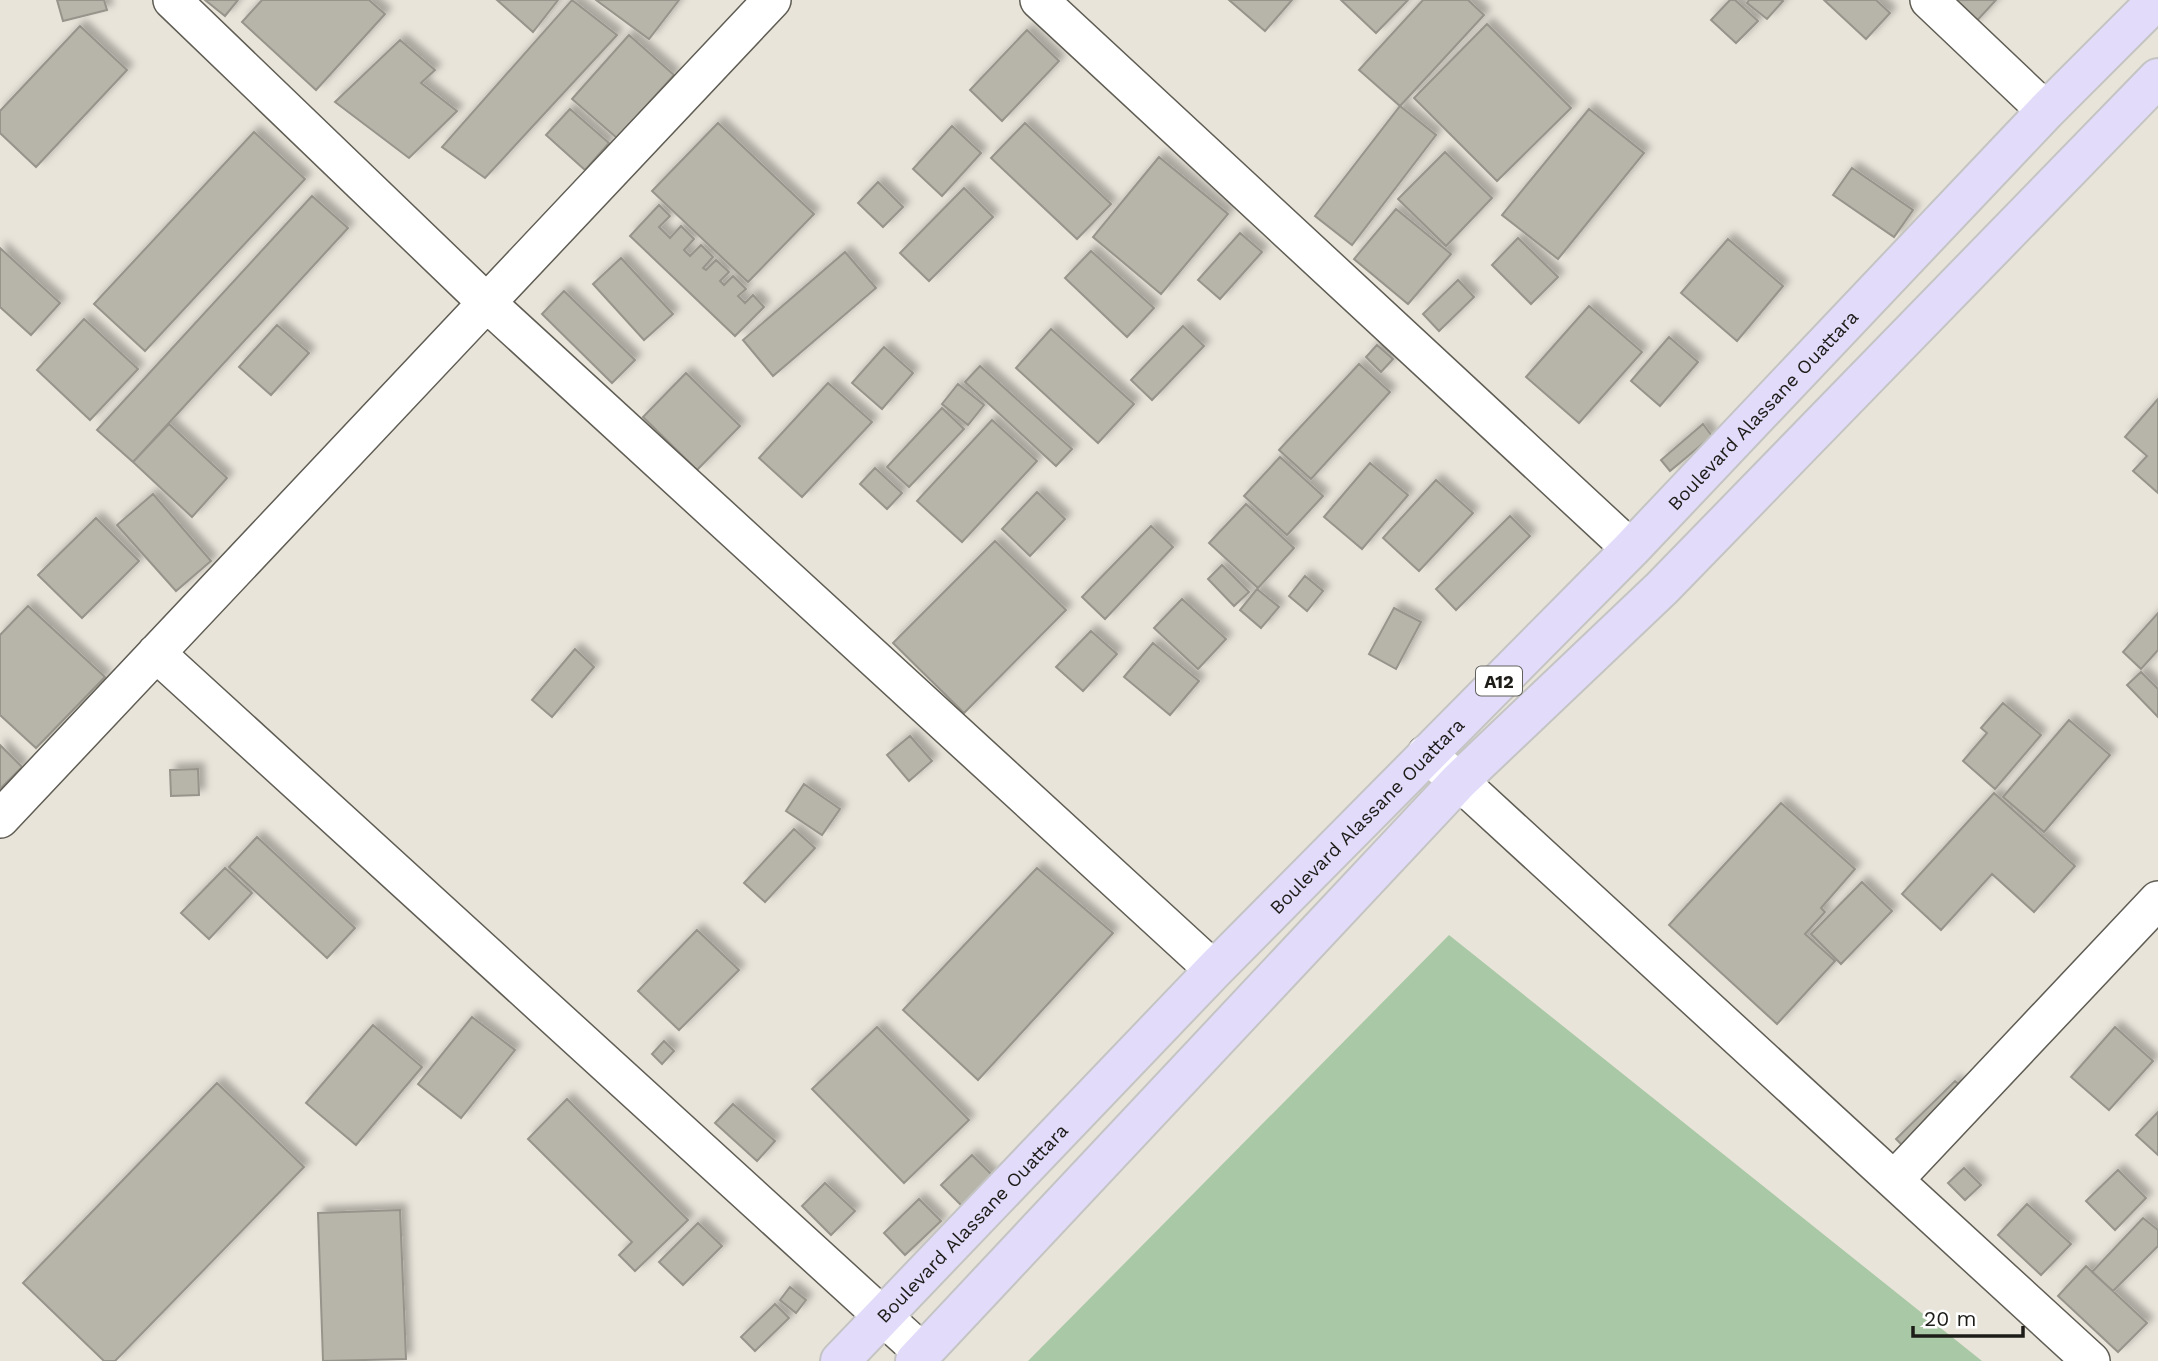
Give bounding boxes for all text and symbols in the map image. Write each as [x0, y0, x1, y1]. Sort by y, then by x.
street label: Boulevard Alassane Ouattara [1663, 305, 1863, 515]
road number: A12 [1476, 666, 1522, 696]
street label: Boulevard Alassane Ouattara [1265, 713, 1469, 919]
street label: Boulevard Alassane Ouattara [871, 1118, 1073, 1327]
scale bar [1913, 1294, 2023, 1338]
text: 20 m [1924, 1306, 1976, 1331]

